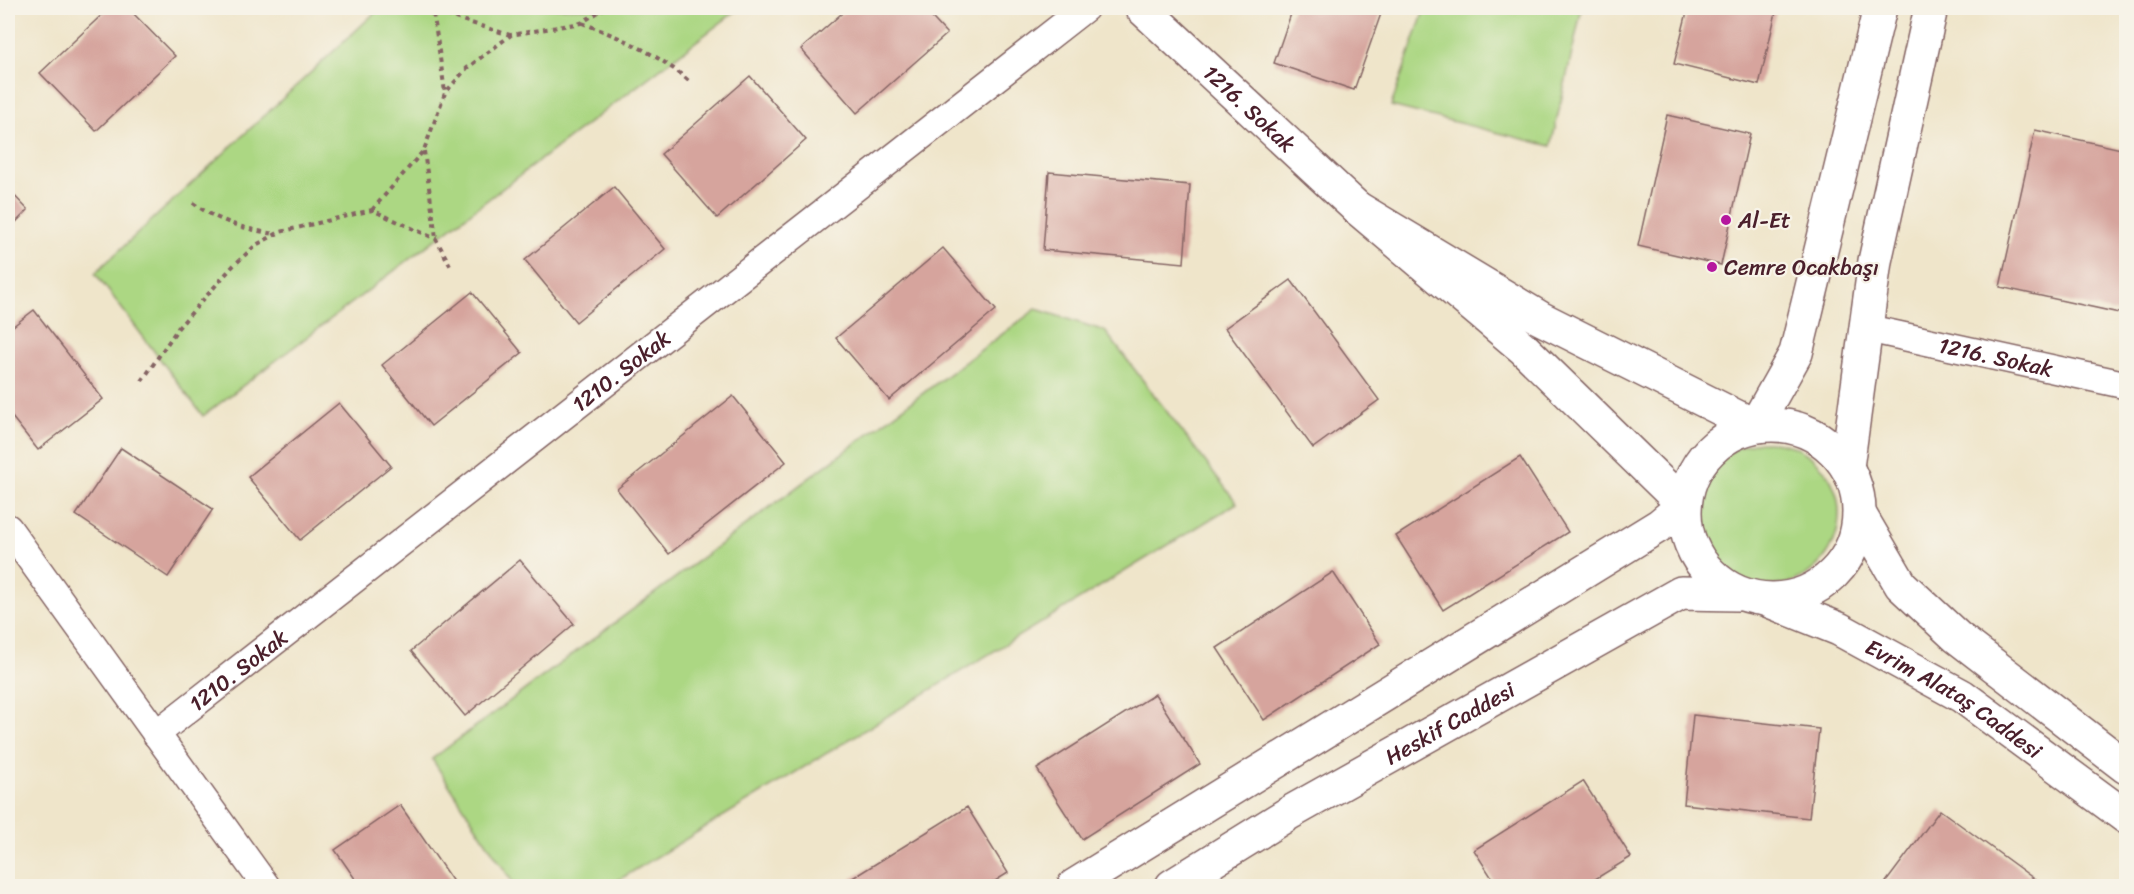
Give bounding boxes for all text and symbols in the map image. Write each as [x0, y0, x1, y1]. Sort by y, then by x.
street label: 1216. Sokak [1194, 55, 1305, 162]
place label: Al-Et [1737, 201, 1791, 240]
marker: Al-Et [1719, 213, 1733, 227]
place label: Cemre Ocakbaşı [1724, 248, 1879, 287]
marker: Cemre Ocakbaşı [1705, 260, 1719, 274]
street label: 1210. Sokak [563, 319, 680, 423]
street label: 1216. Sokak [1935, 326, 2057, 389]
street label: 1210. Sokak [180, 619, 297, 722]
street label: Evrim Alataş Caddesi [1858, 628, 2051, 770]
street label: Heskif Caddesi [1377, 671, 1523, 776]

